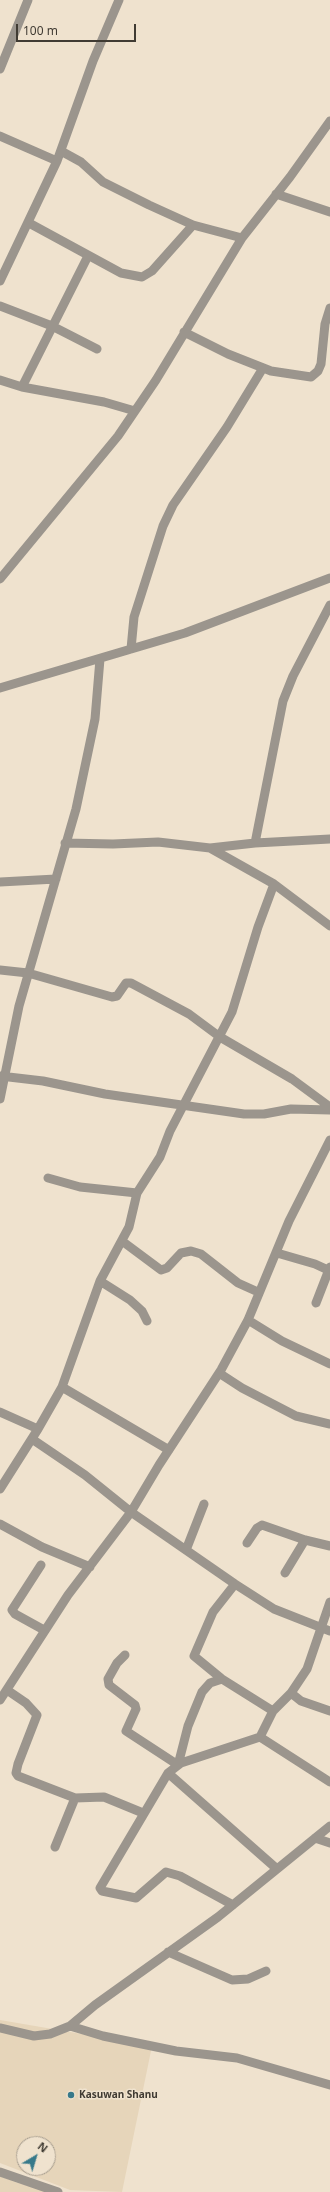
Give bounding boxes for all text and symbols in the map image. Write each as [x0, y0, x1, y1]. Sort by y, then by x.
scale bar [18, 16, 138, 42]
text: 100 m [23, 22, 58, 39]
place label: Kasuwan Shanu [79, 2089, 158, 2101]
marker: Kasuwan Shanu [66, 2090, 76, 2100]
north arrow [16, 2136, 56, 2176]
text: N [35, 2138, 51, 2156]

